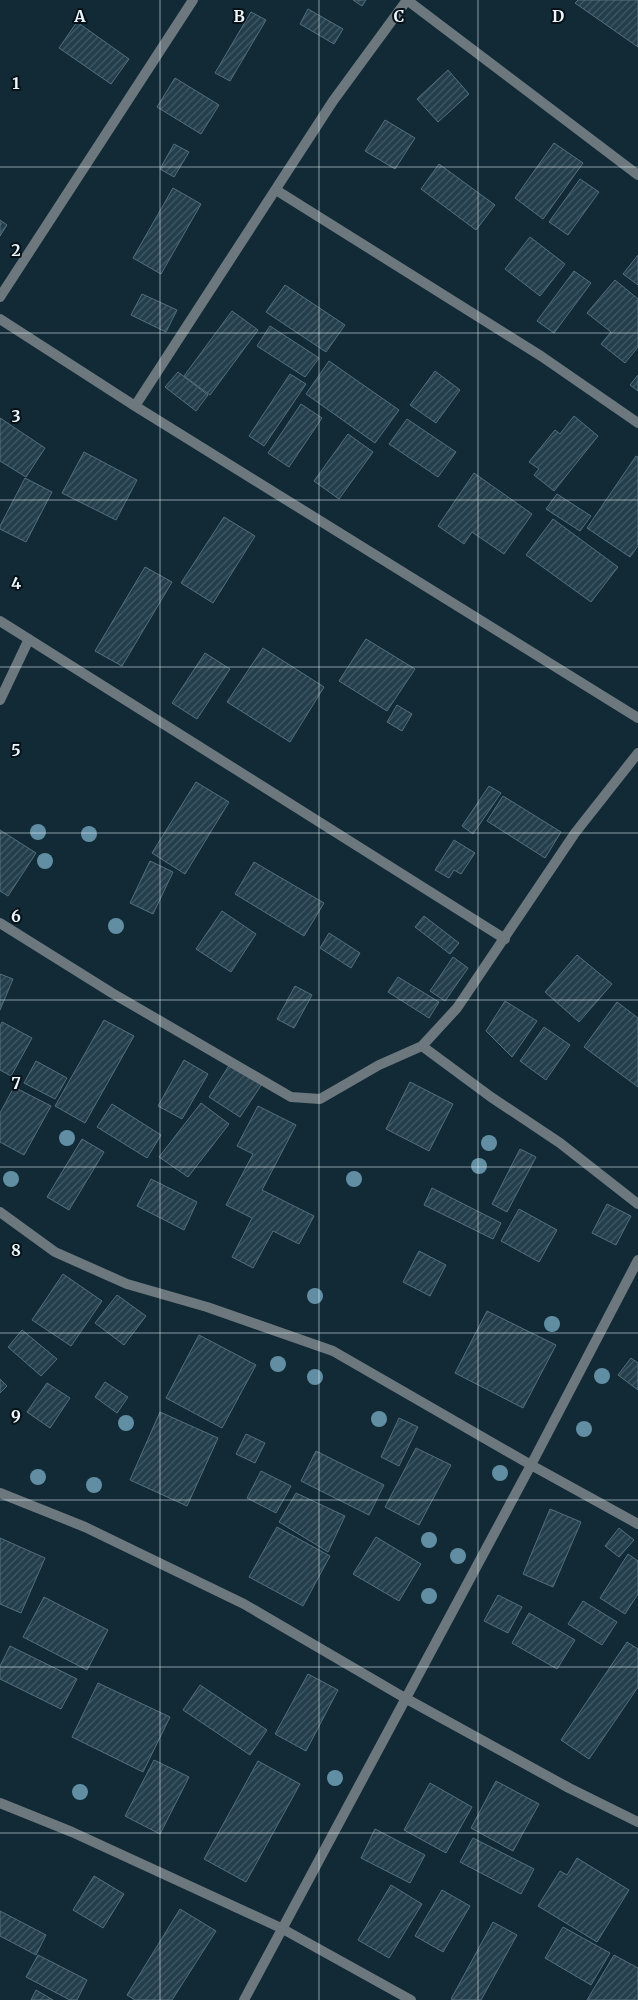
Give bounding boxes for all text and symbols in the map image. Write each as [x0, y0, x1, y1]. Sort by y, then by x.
text: A [73, 6, 86, 26]
text: B [233, 6, 245, 26]
text: C [394, 6, 404, 26]
text: D [552, 6, 564, 26]
text: 1 [12, 73, 20, 93]
text: 2 [11, 240, 21, 260]
text: 3 [11, 406, 21, 426]
text: 4 [11, 573, 21, 593]
text: 5 [11, 740, 21, 760]
text: 6 [11, 906, 21, 926]
text: 7 [11, 1073, 21, 1093]
text: 8 [11, 1240, 21, 1260]
text: 9 [11, 1406, 21, 1426]

